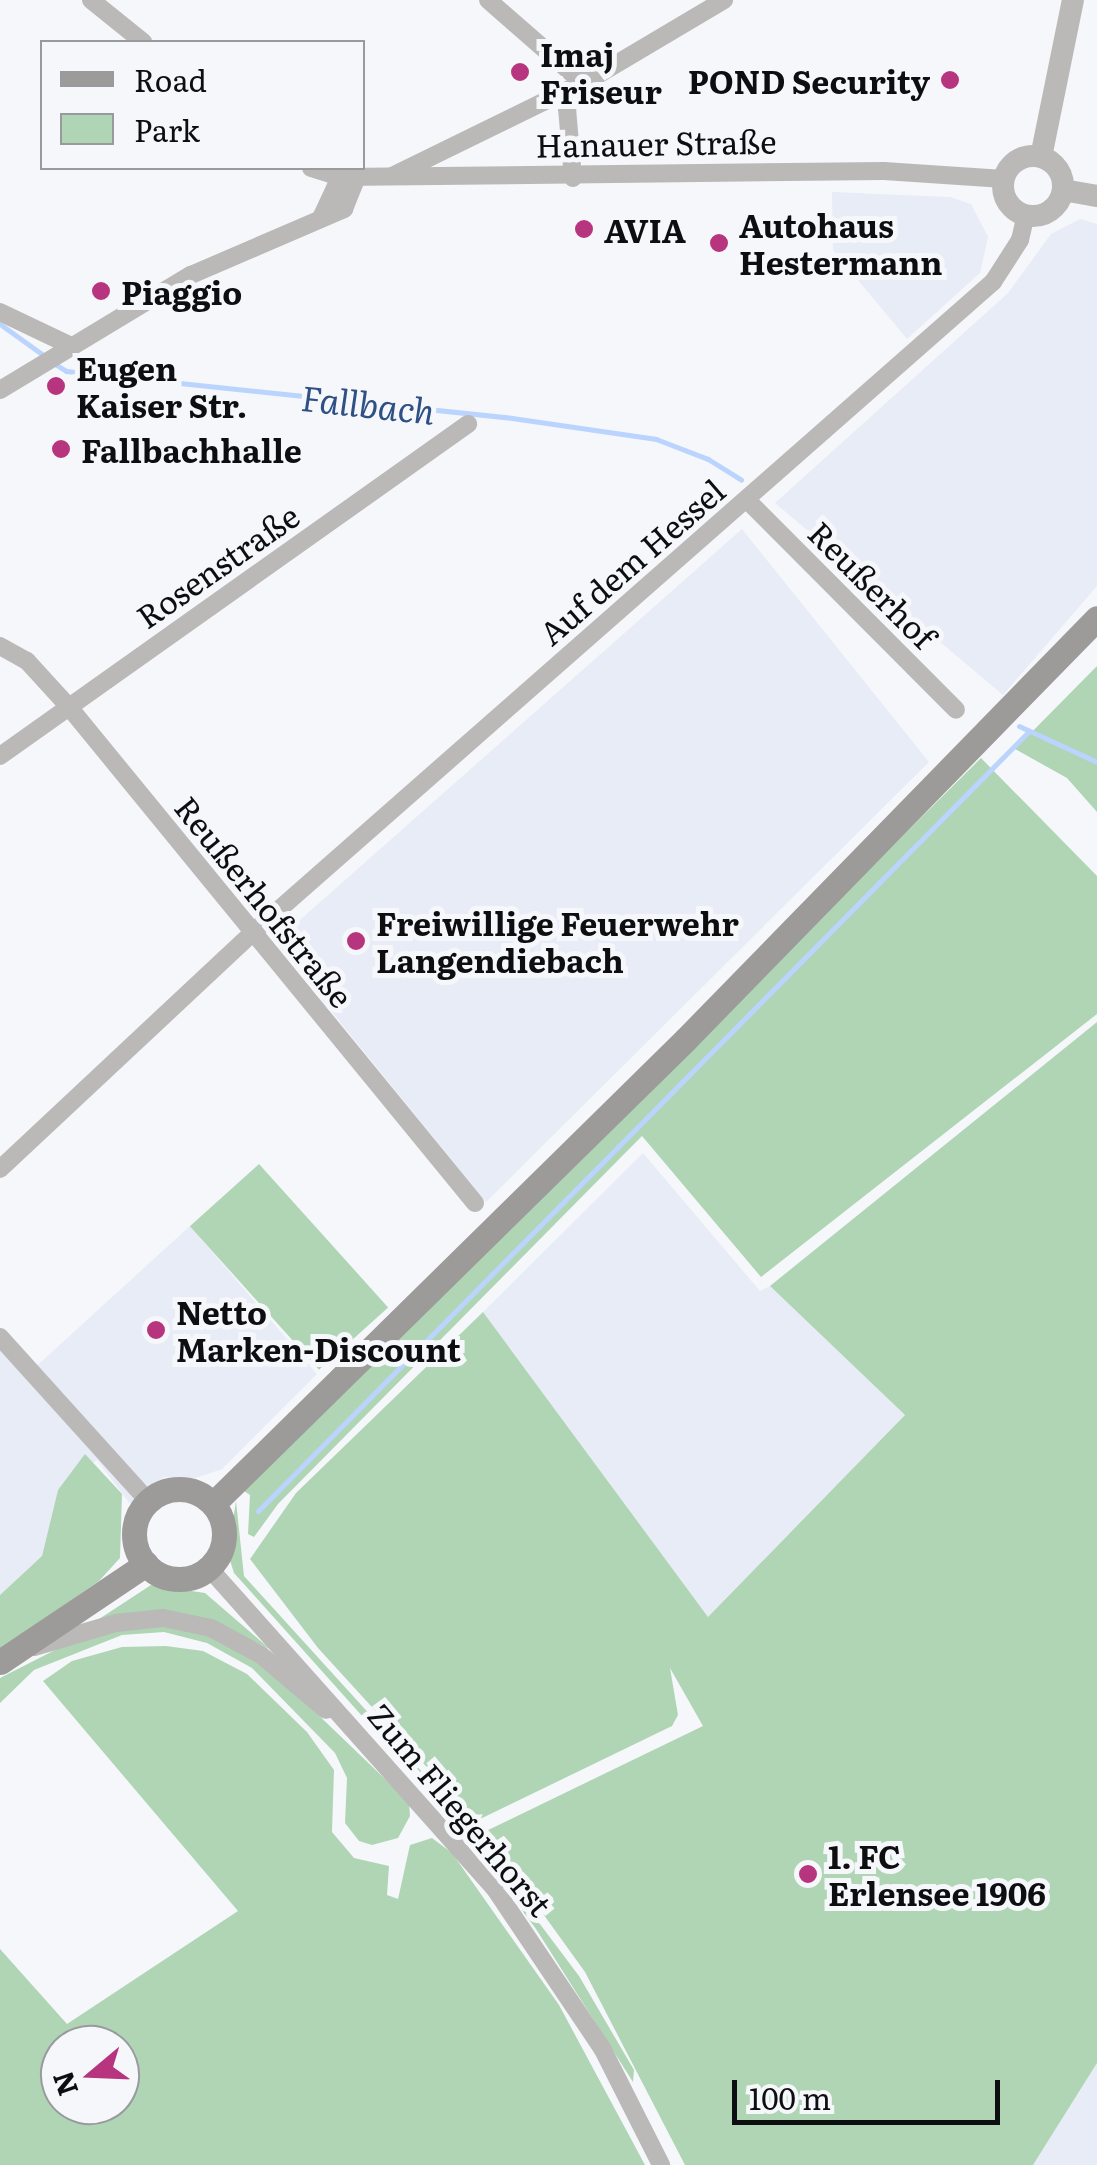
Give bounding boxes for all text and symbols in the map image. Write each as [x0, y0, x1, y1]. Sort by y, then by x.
place label: Imaj Friseur [540, 35, 662, 110]
legend [40, 40, 365, 170]
text: Road [134, 57, 207, 101]
marker: Imaj Friseur [509, 61, 531, 83]
place label: POND Security [688, 61, 930, 99]
marker: POND Security [939, 69, 961, 91]
text: Park [134, 107, 200, 151]
street label: Hanauer Straße [535, 121, 777, 163]
place label: Autohaus Hestermann [739, 206, 942, 281]
place label: AVIA [604, 210, 686, 248]
marker: AVIA [573, 218, 595, 240]
marker: Autohaus Hestermann [708, 232, 730, 254]
place label: Piaggio [121, 272, 242, 310]
marker: Piaggio [90, 280, 112, 302]
place label: Eugen Kaiser Str. [76, 349, 247, 424]
marker: Eugen Kaiser Str. [45, 375, 67, 397]
water label: Fallbach [299, 375, 437, 431]
place label: Fallbachhalle [81, 430, 302, 468]
marker: Fallbachhalle [50, 438, 72, 460]
street label: Auf dem Hessel [531, 470, 731, 652]
street label: Rosenstraße [129, 495, 305, 635]
street label: Reußerhof [802, 513, 944, 655]
street label: Reußerhofstraße [168, 788, 362, 1014]
place label: Freiwillige Feuerwehr Langendiebach [376, 904, 739, 979]
marker: Freiwillige Feuerwehr Langendiebach [345, 930, 367, 952]
place label: Netto Marken-Discount [176, 1293, 461, 1368]
marker: Netto Marken-Discount [145, 1319, 167, 1341]
street label: Zum Fliegerhorst [361, 1695, 561, 1923]
place label: 1. FC Erlensee 1906 [828, 1837, 1046, 1912]
marker: 1. FC Erlensee 1906 [797, 1863, 819, 1885]
north arrow [40, 2025, 140, 2125]
scale bar [737, 2060, 1004, 2122]
text: N [40, 2066, 87, 2102]
text: 100 m [749, 2075, 831, 2119]

